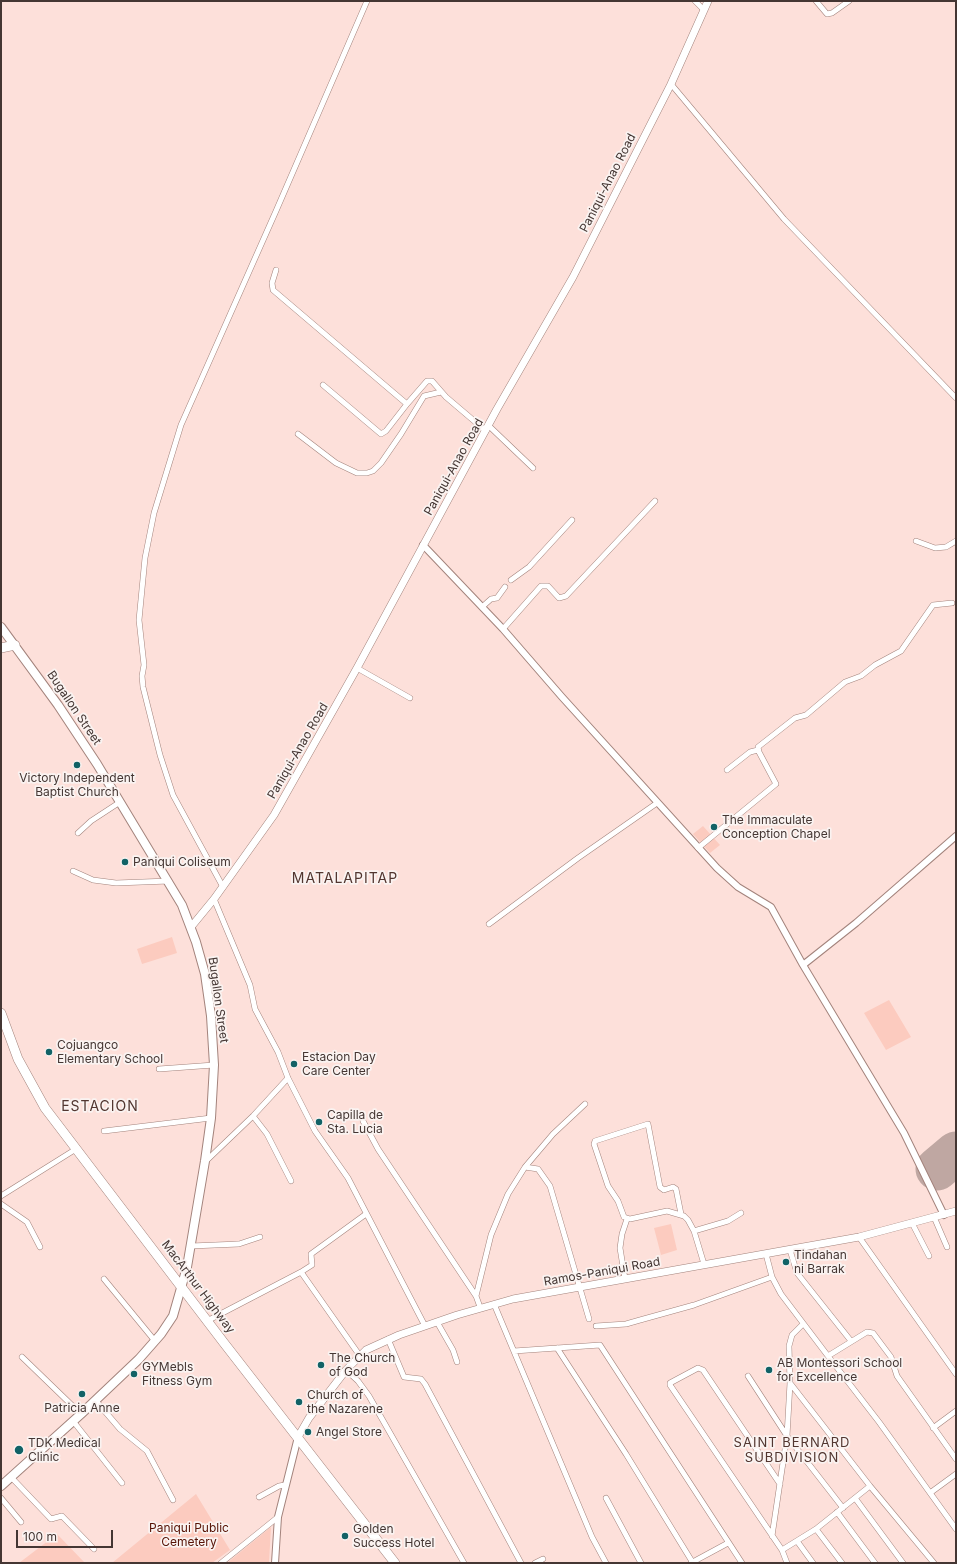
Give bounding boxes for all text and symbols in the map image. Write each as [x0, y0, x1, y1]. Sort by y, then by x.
street label: Paniqui-Anao Road [577, 131, 639, 235]
street label: Paniqui-Anao Road [421, 416, 487, 518]
street label: Bugallon Street [44, 668, 104, 748]
street label: Paniqui-Anao Road [265, 700, 331, 802]
marker: Victory Independent Baptist Church [72, 760, 82, 770]
place label: Victory Independent Baptist Church [19, 771, 135, 799]
place label: The Immaculate Conception Chapel [722, 813, 831, 841]
marker: The Immaculate Conception Chapel [709, 822, 719, 832]
place label: Paniqui Coliseum [133, 855, 231, 869]
marker: Paniqui Coliseum [120, 857, 130, 867]
district label: MATALAPITAP [292, 871, 398, 887]
street label: Bugallon Street [205, 956, 231, 1044]
place label: Cojuangco Elementary School [57, 1038, 163, 1066]
marker: Cojuangco Elementary School [44, 1047, 54, 1057]
place label: Estacion Day Care Center [302, 1050, 376, 1078]
marker: Estacion Day Care Center [289, 1059, 299, 1069]
district label: ESTACION [61, 1099, 139, 1115]
place label: Capilla de Sta. Lucia [327, 1108, 383, 1136]
marker: Capilla de Sta. Lucia [314, 1117, 324, 1127]
street label: MacArthur Highway [158, 1238, 238, 1336]
place label: Tindahan ni Barrak [794, 1248, 847, 1276]
street label: Ramos-Paniqui Road [543, 1255, 661, 1289]
marker: Tindahan ni Barrak [781, 1257, 791, 1267]
place label: The Church of God [329, 1351, 395, 1379]
place label: AB Montessori School for Excellence [777, 1356, 902, 1384]
place label: GYMebls Fitness Gym [142, 1360, 212, 1388]
marker: The Church of God [316, 1360, 326, 1370]
marker: AB Montessori School for Excellence [764, 1365, 774, 1375]
marker: GYMebls Fitness Gym [129, 1369, 139, 1379]
place label: Church of the Nazarene [307, 1388, 383, 1416]
marker: Patricia Anne [77, 1389, 87, 1399]
marker: Church of the Nazarene [294, 1397, 304, 1407]
place label: Patricia Anne [44, 1401, 120, 1415]
place label: Angel Store [316, 1425, 382, 1439]
marker: Angel Store [303, 1427, 313, 1437]
district label: SAINT BERNARD SUBDIVISION [734, 1435, 850, 1466]
place label: TDK Medical Clinic [28, 1436, 101, 1464]
marker: TDK Medical Clinic [13, 1444, 25, 1456]
park label: Paniqui Public Cemetery [149, 1521, 229, 1549]
scale bar [18, 1522, 115, 1548]
place label: Golden Success Hotel [353, 1522, 434, 1550]
text: 100 m [23, 1529, 57, 1544]
marker: Golden Success Hotel [340, 1531, 350, 1541]

